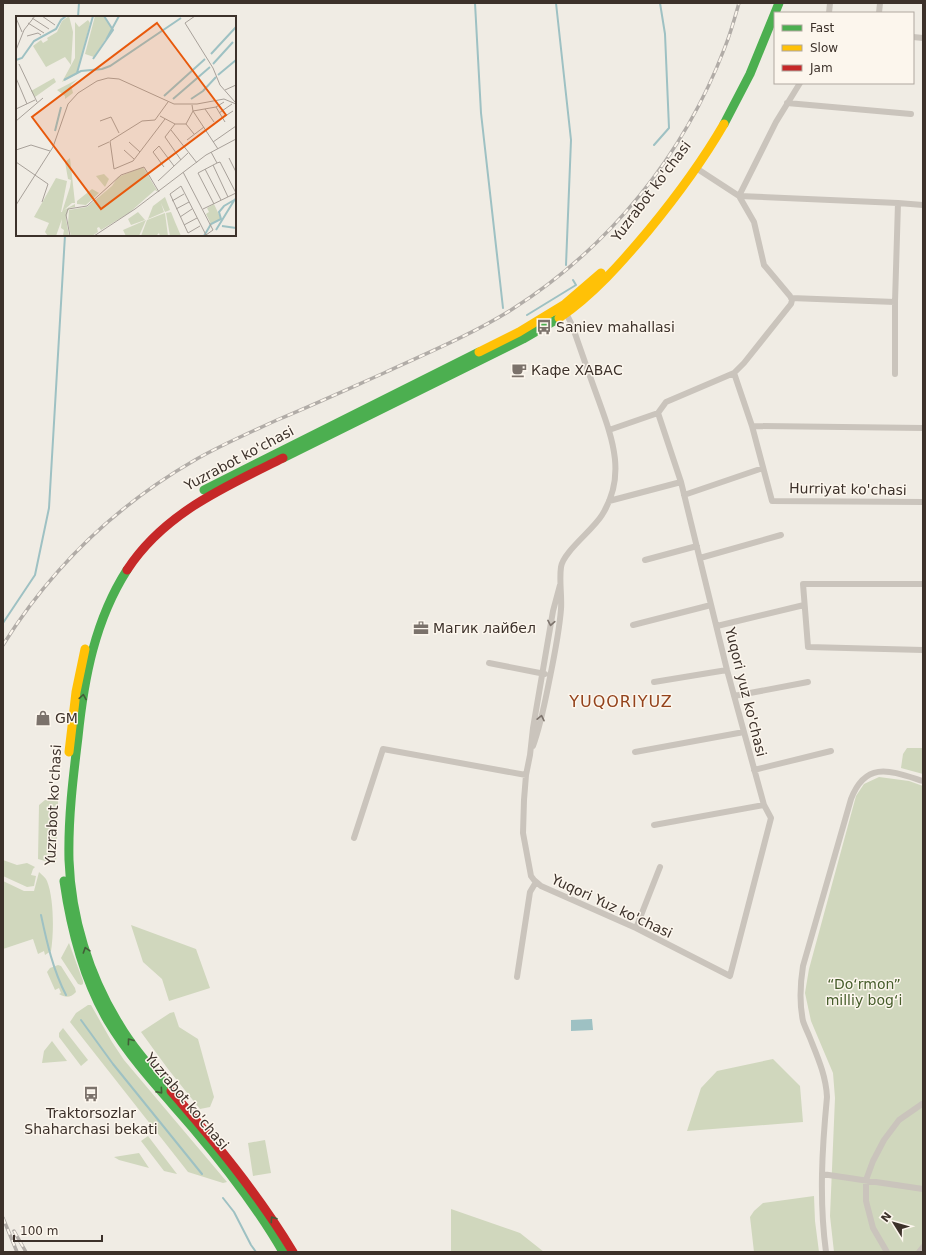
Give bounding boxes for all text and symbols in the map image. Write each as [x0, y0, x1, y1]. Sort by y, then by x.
legend [774, 12, 914, 84]
inset map [16, 16, 236, 236]
text: Fast [810, 21, 834, 35]
text: Slow [810, 41, 838, 55]
text: Jam [809, 61, 833, 75]
street label: Yuzrabot ko'chasi [608, 138, 694, 245]
bus stop icon: Saniev mahallasi [535, 318, 553, 336]
place label: Saniev mahallasi [556, 319, 675, 335]
cafe icon: Кафе ХАВАС [510, 361, 528, 379]
place label: Кафе ХАВАС [531, 362, 623, 378]
street label: Yuzrabot ko'chasi [181, 422, 296, 494]
street label: Hurriyat ko'chasi [789, 480, 907, 498]
office icon: Магик лайбел [412, 619, 430, 637]
place label: Магик лайбел [433, 620, 536, 636]
one-way arrow [547, 620, 556, 626]
street label: Yuqori yuz ko'chasi [722, 625, 770, 758]
district label: YUQORIYUZ [568, 692, 673, 711]
one-way arrow [78, 694, 87, 700]
shop icon: GM [34, 709, 52, 727]
place label: GM [55, 710, 78, 726]
one-way arrow [537, 715, 545, 721]
street label: Yuzrabot ko'chasi [42, 744, 64, 867]
street label: Yuqori Yuz ko'chasi [548, 871, 675, 941]
one-way arrow [82, 947, 91, 954]
park label: “Do‘rmon” milliy bog‘i [826, 976, 902, 1008]
one-way arrow [128, 1038, 135, 1045]
street label: Yuzrabot ko'chasi [141, 1049, 232, 1153]
bus stop icon: Traktorsozlar Shaharchasi bekati [82, 1085, 100, 1103]
one-way arrow [156, 1086, 163, 1094]
place label: Traktorsozlar Shaharchasi bekati [24, 1105, 158, 1137]
north arrow [874, 1203, 914, 1243]
text: N [878, 1210, 894, 1225]
one-way arrow [270, 1216, 277, 1223]
scale bar [14, 1217, 102, 1243]
text: 100 m [20, 1224, 58, 1238]

